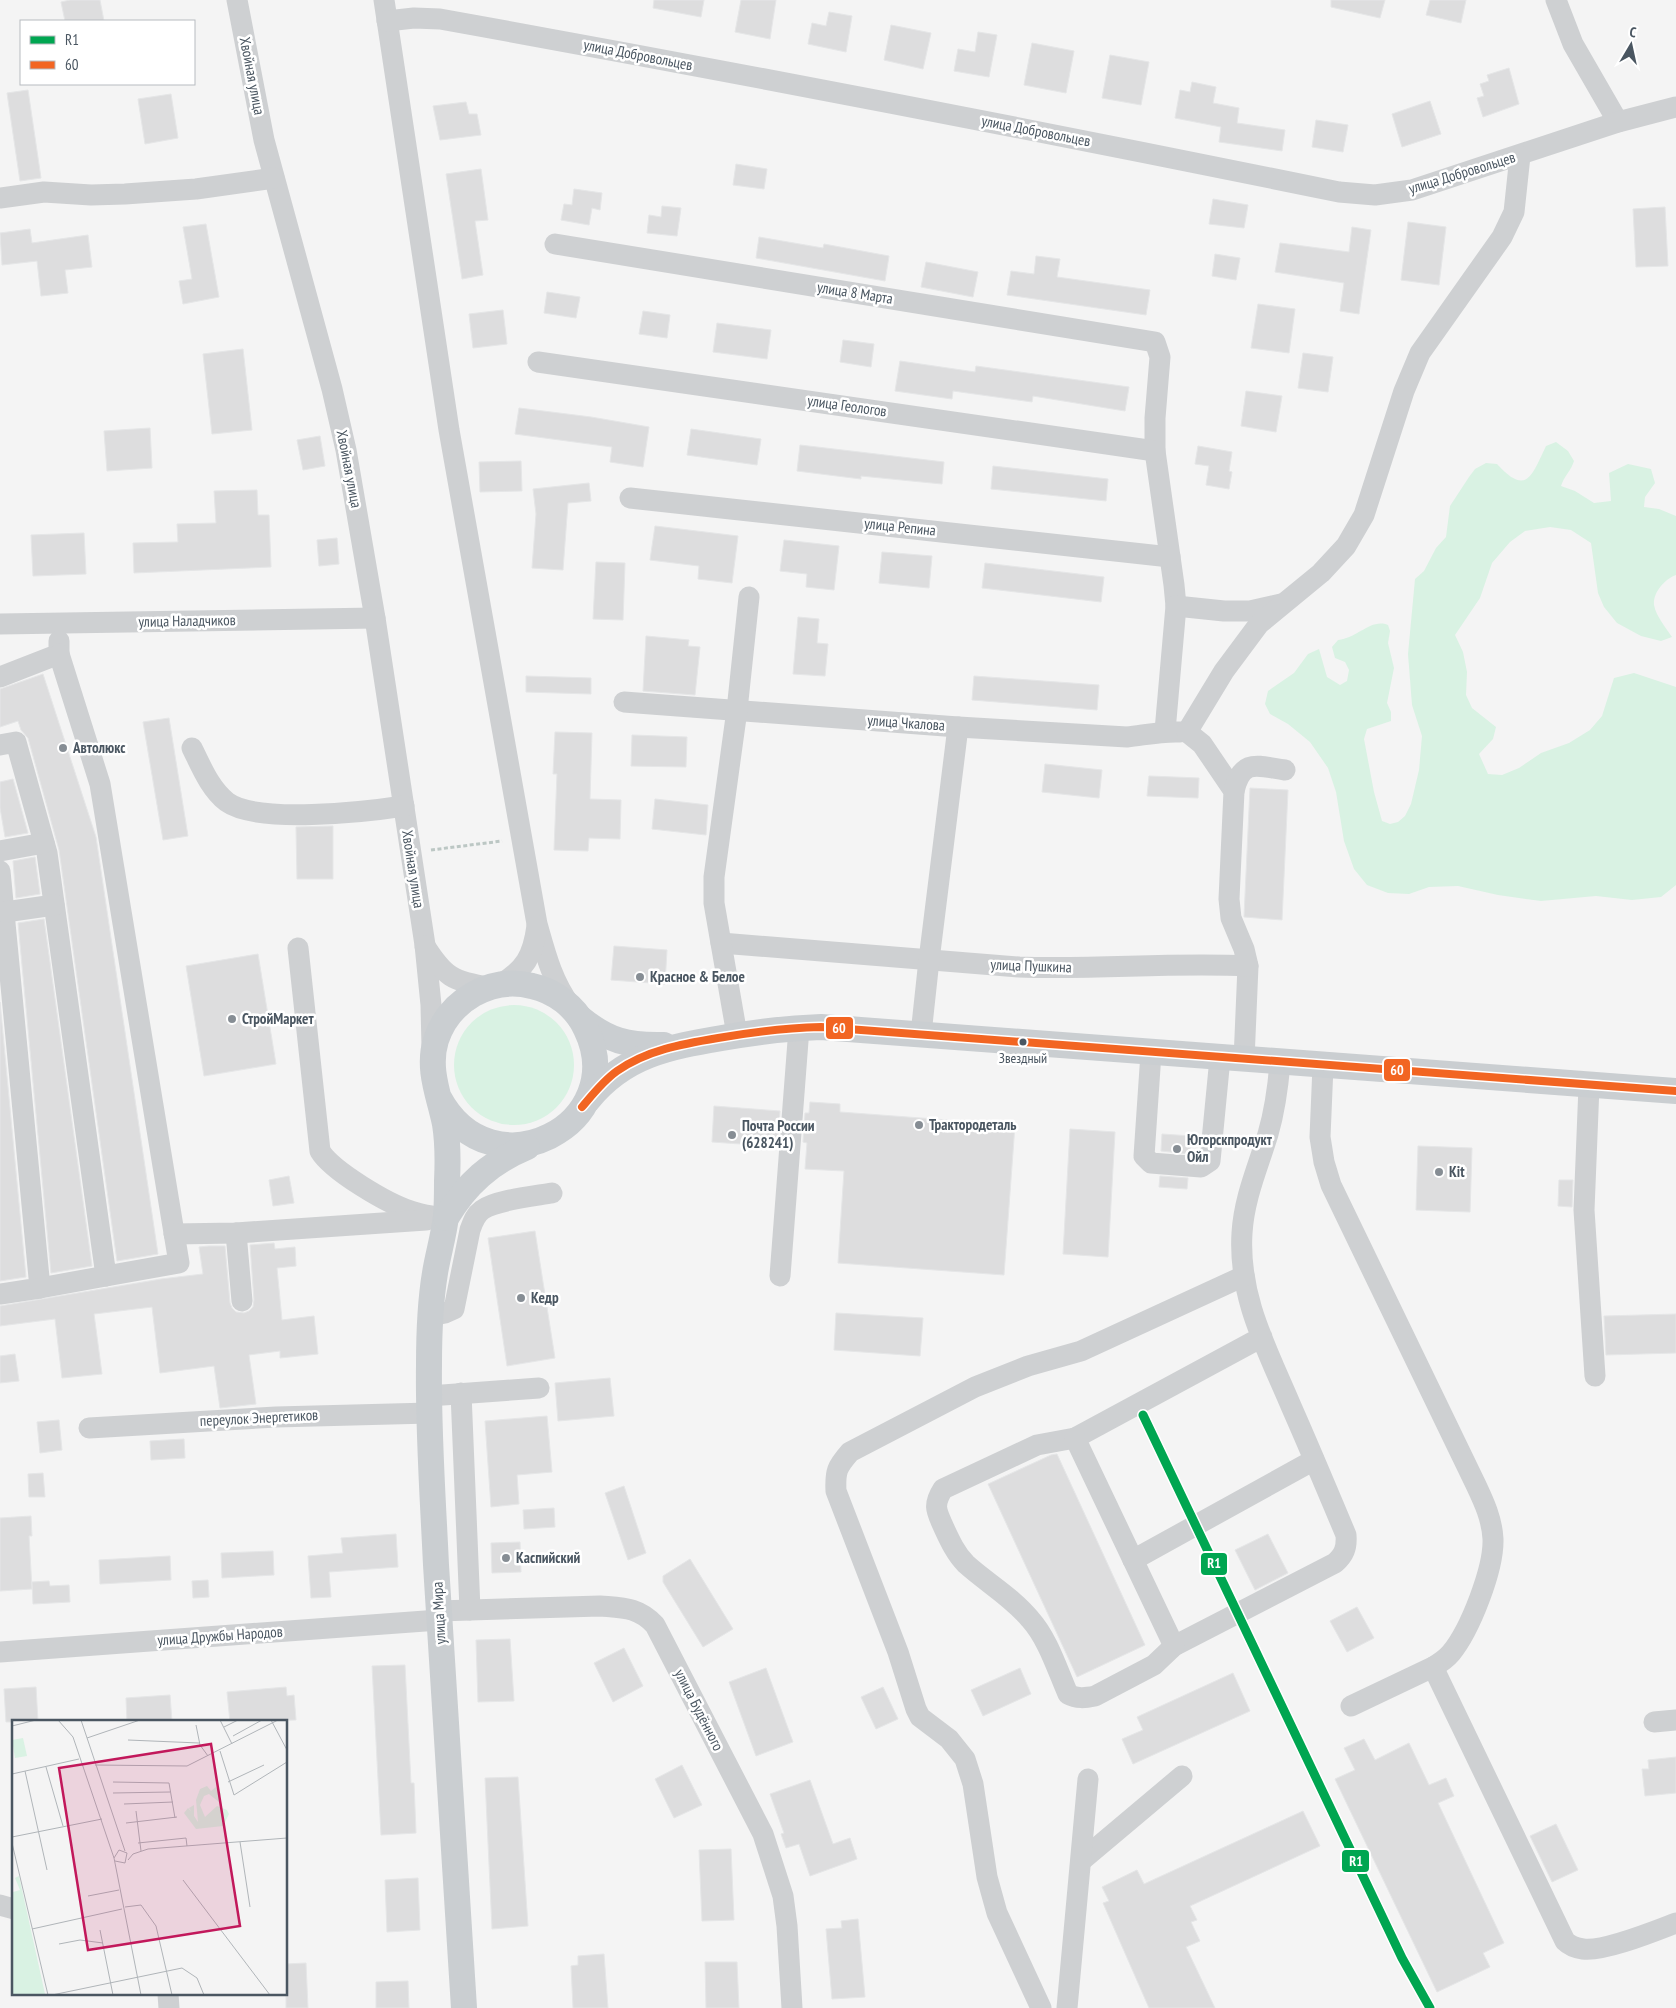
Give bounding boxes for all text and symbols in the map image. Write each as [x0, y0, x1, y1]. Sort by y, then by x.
legend [20, 20, 195, 85]
north arrow [1606, 20, 1656, 70]
text: С [1628, 23, 1638, 42]
text: R1 [65, 30, 79, 49]
street label: Хвойная улица [236, 35, 269, 116]
street label: улица Добровольцев [582, 35, 694, 74]
text: 60 [65, 55, 79, 74]
street label: улица Добровольцев [980, 111, 1092, 150]
street label: улица Добровольцев [1406, 147, 1518, 198]
street label: улица 8 Марта [816, 277, 894, 308]
street label: улица Геологов [806, 391, 888, 420]
street label: Хвойная улица [333, 428, 366, 509]
street label: улица Репина [863, 513, 937, 540]
street label: улица Наладчиков [138, 610, 236, 631]
street label: улица Чкалова [867, 710, 945, 735]
place label: Автолюкс [72, 738, 126, 757]
marker: Автолюкс [57, 742, 69, 754]
street label: Хвойная улица [398, 829, 429, 909]
street label: улица Пушкина [990, 955, 1072, 976]
place label: Красное & Белое [650, 967, 745, 986]
marker: Красное & Белое [634, 971, 646, 983]
place label: СтройМаркет [242, 1009, 315, 1028]
marker: СтройМаркет [226, 1013, 238, 1025]
line badge: 60 [825, 1016, 854, 1040]
text: 60 [832, 1019, 846, 1037]
marker: Звездный [1018, 1037, 1028, 1047]
place label: Звездный [999, 1049, 1047, 1067]
line badge: 60 [1383, 1058, 1411, 1082]
text: 60 [1390, 1061, 1404, 1079]
place label: Трактородеталь [929, 1115, 1016, 1134]
place label: Почта России (628241) [742, 1116, 815, 1152]
marker: Трактородеталь [913, 1119, 925, 1131]
marker: Почта России (628241) [726, 1129, 738, 1141]
place label: Югорскпродукт Ойл [1187, 1130, 1273, 1166]
marker: Югорскпродукт Ойл [1171, 1143, 1183, 1155]
place label: Kit [1449, 1162, 1465, 1181]
marker: Kit [1433, 1166, 1445, 1178]
place label: Кедр [531, 1288, 559, 1307]
marker: Кедр [515, 1292, 527, 1304]
street label: переулок Энергетиков [199, 1405, 319, 1430]
place label: Каспийский [516, 1548, 580, 1567]
marker: Каспийский [500, 1552, 512, 1564]
line badge: R1 [1200, 1552, 1228, 1576]
text: R1 [1207, 1554, 1221, 1572]
street label: улица Мира [427, 1581, 450, 1645]
street label: улица Дружбы Народов [157, 1622, 283, 1649]
street label: улица Будённого [671, 1666, 728, 1754]
inset map [12, 1720, 288, 1996]
line badge: R1 [1341, 1849, 1370, 1873]
text: R1 [1349, 1852, 1363, 1870]

